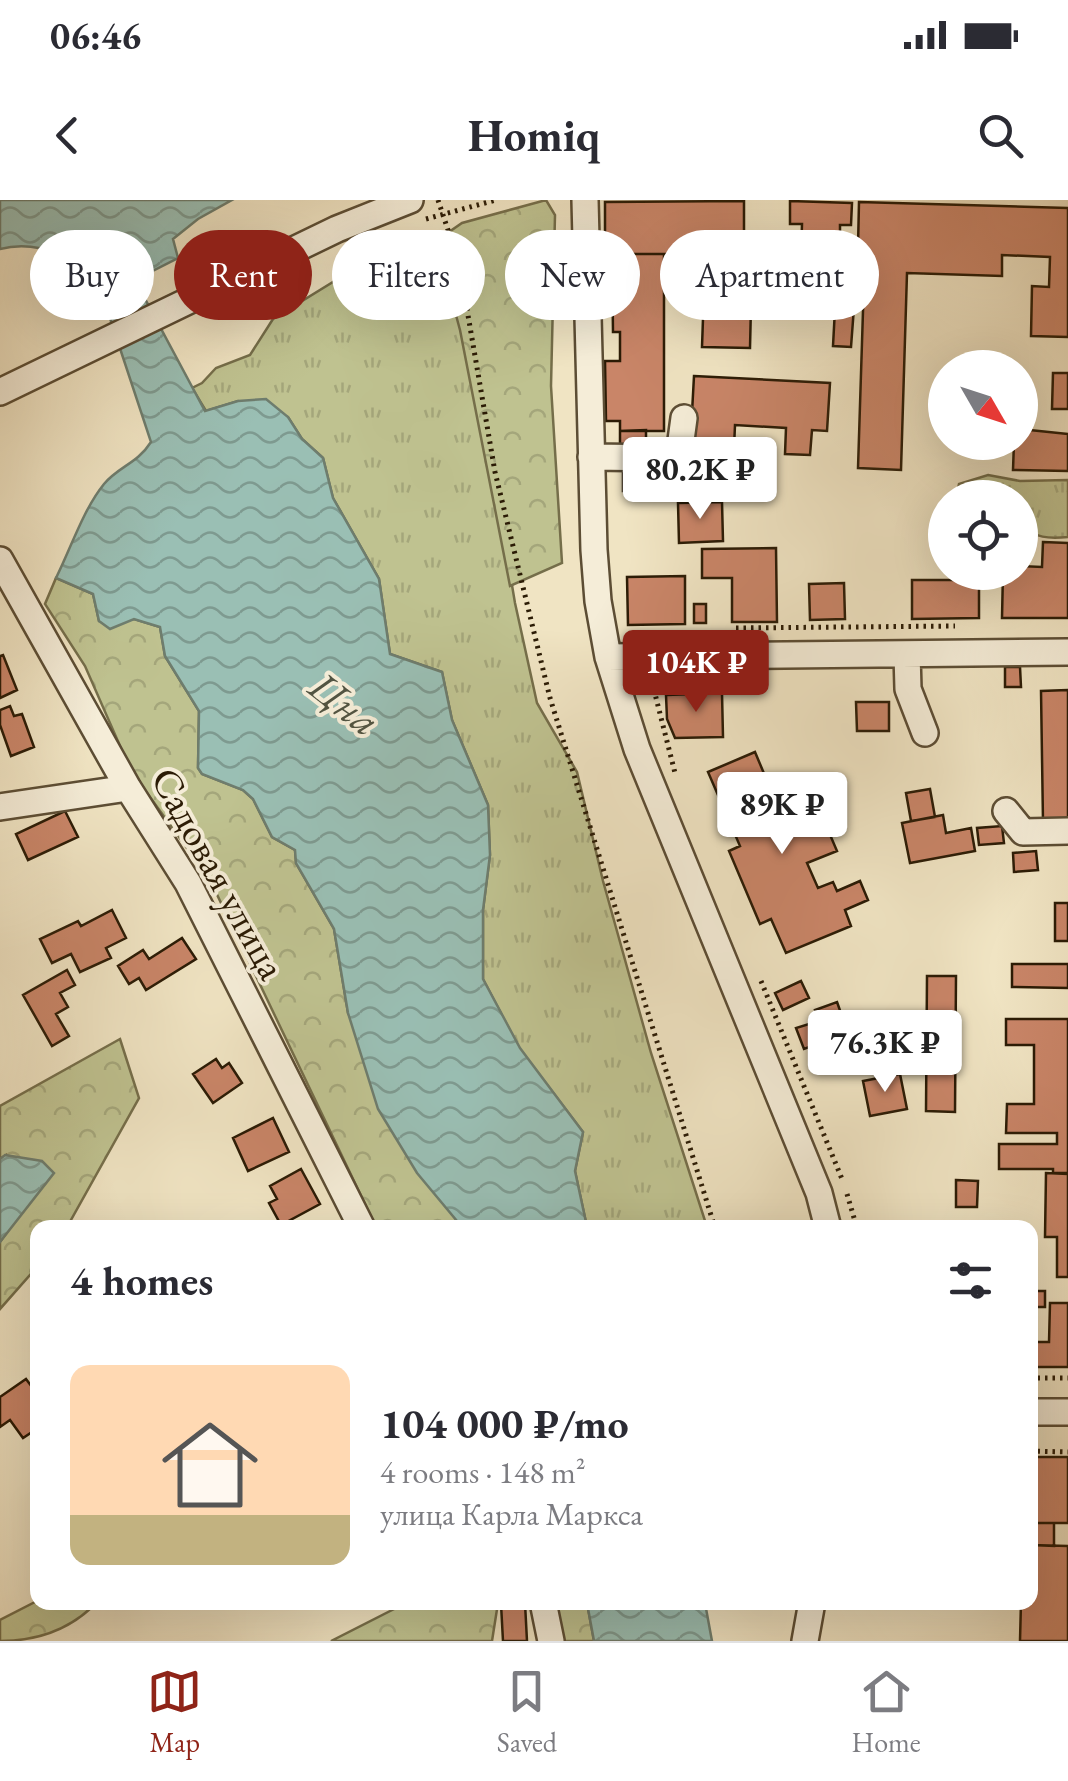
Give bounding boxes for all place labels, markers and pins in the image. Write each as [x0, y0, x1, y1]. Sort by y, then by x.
pin: 80.2K ₽ [608, 437, 792, 522]
pin: 104K ₽ [615, 630, 777, 715]
pin: 89K ₽ [712, 772, 852, 857]
pin: 76.3K ₽ [793, 1010, 977, 1095]

